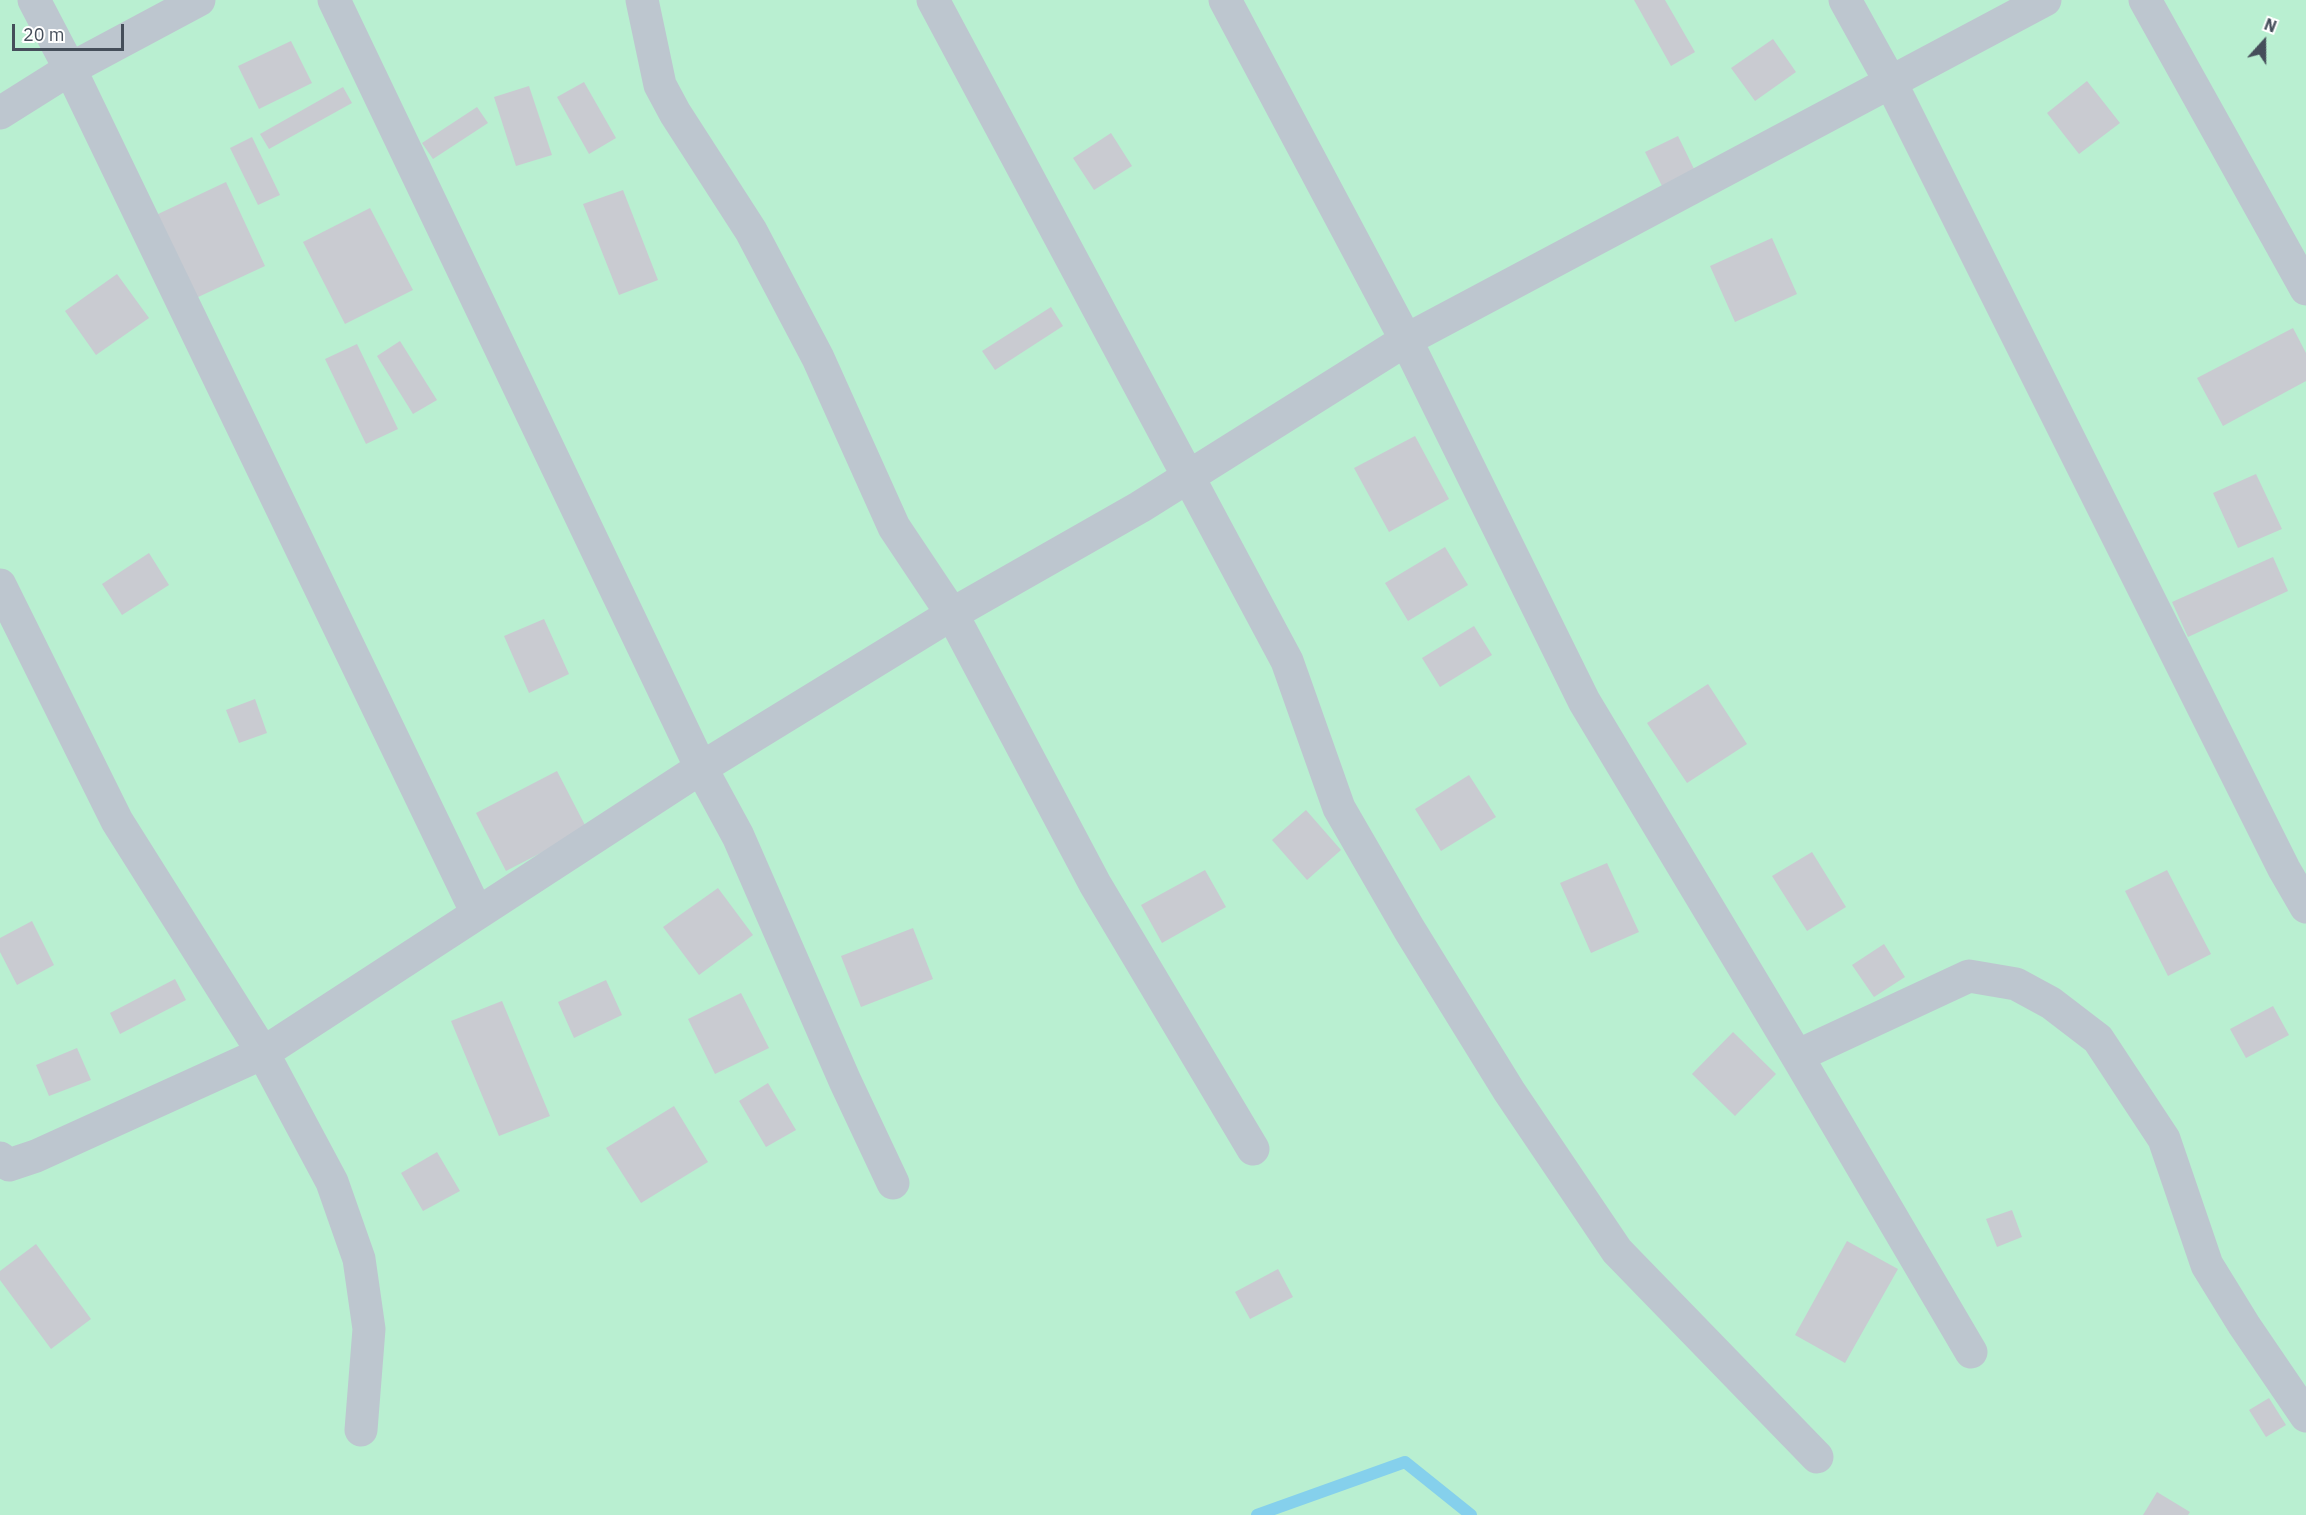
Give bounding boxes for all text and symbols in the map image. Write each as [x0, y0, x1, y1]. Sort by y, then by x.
scale bar [15, 12, 128, 50]
north arrow [2234, 12, 2294, 72]
text: N [2261, 14, 2279, 37]
text: 20 m [23, 23, 65, 46]

